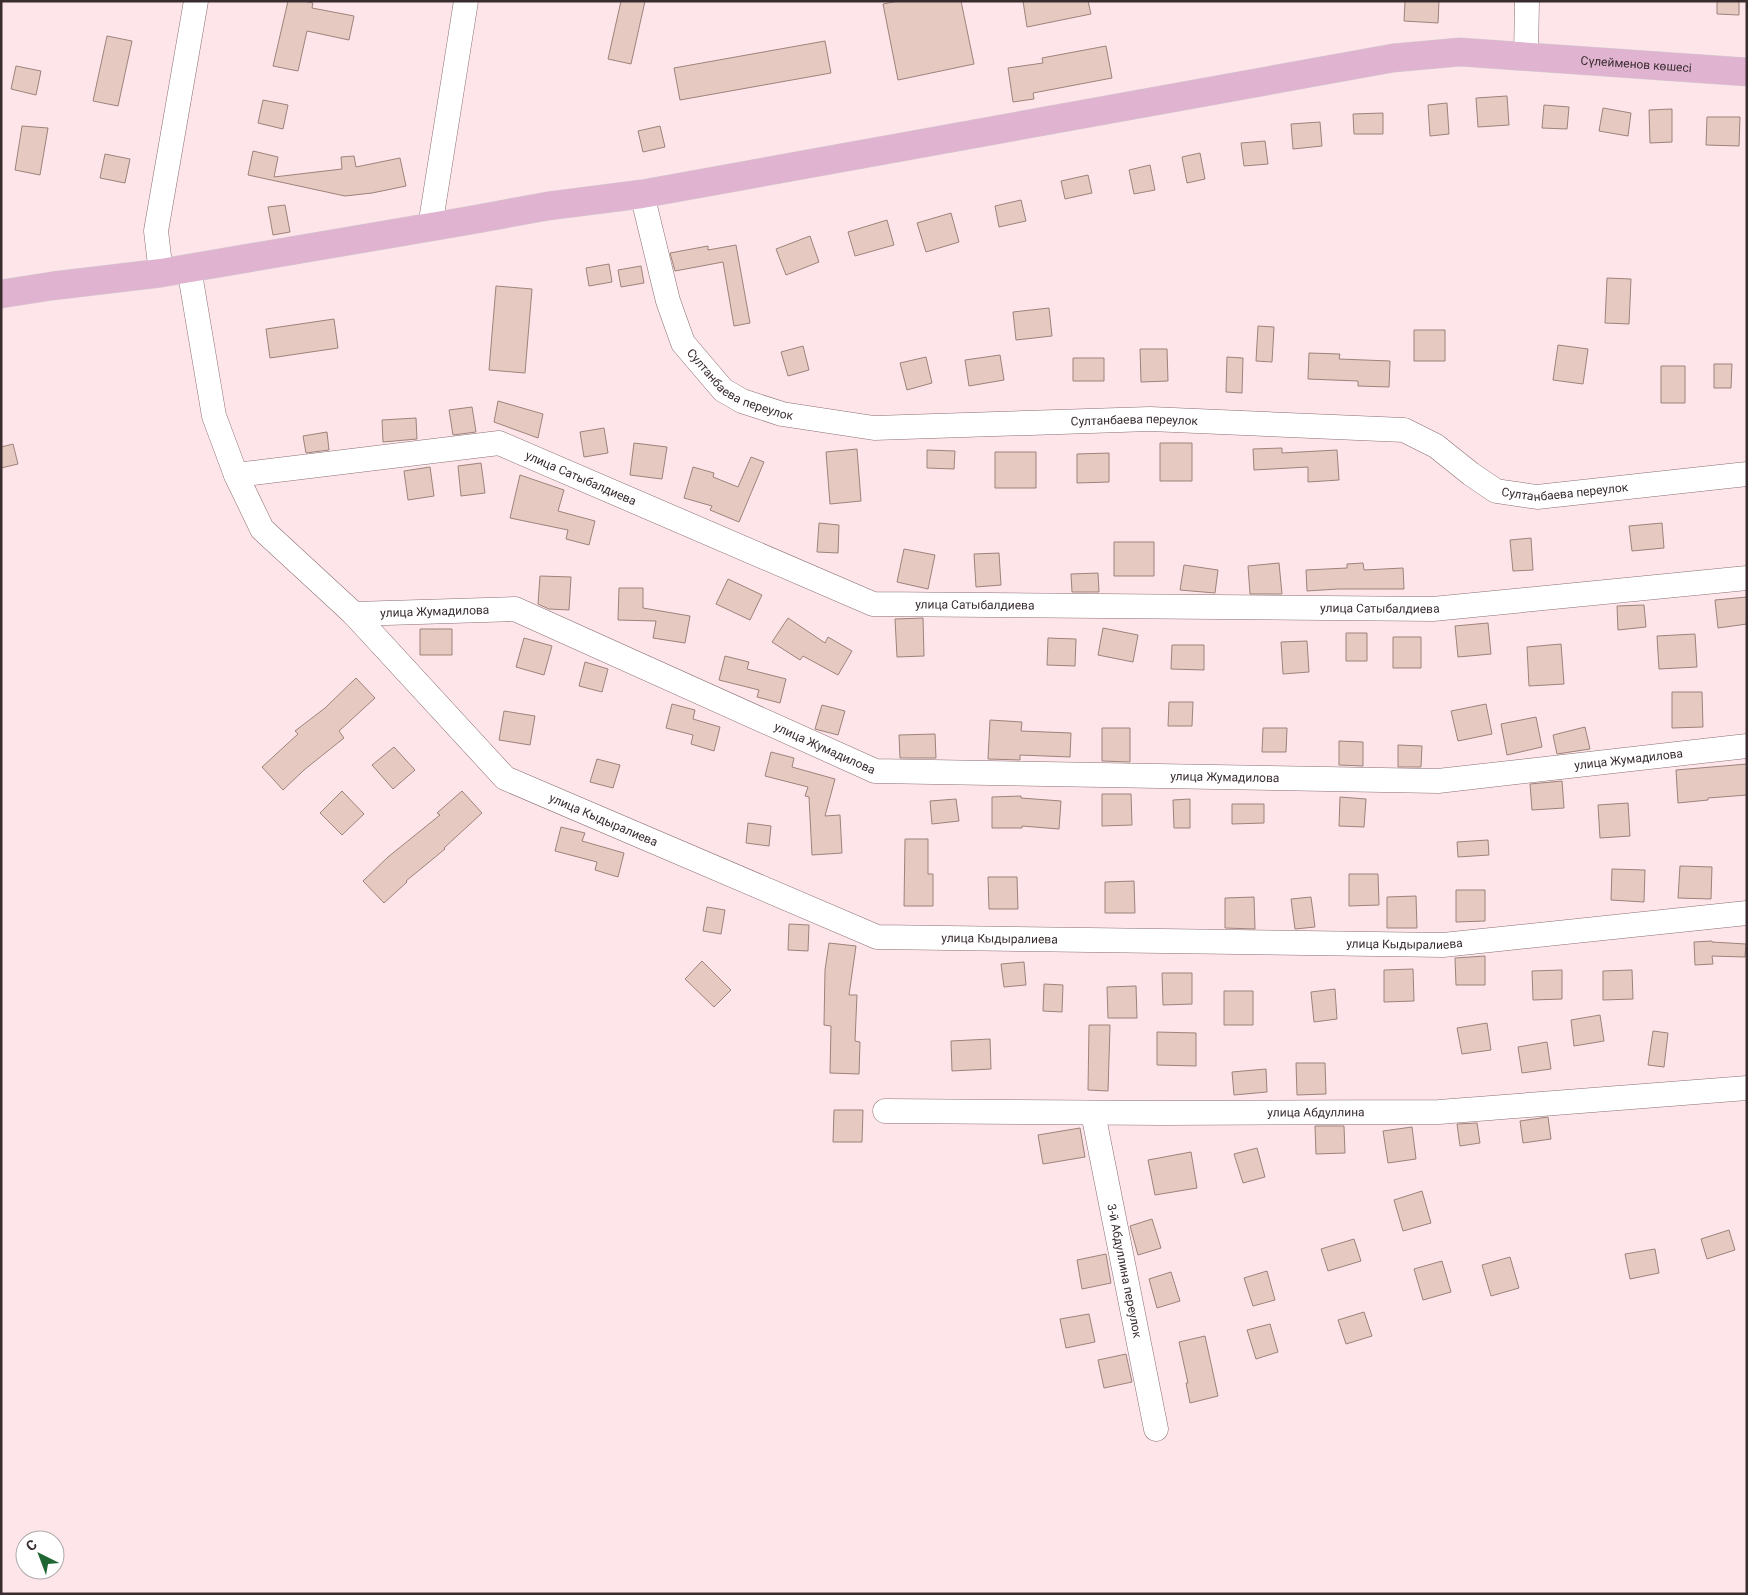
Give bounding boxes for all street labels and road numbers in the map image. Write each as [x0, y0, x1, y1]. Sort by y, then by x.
street label: Сүлейменов көшесі [1580, 53, 1692, 75]
street label: Султанбаева переулок [684, 346, 795, 423]
street label: Султанбаева переулок [1070, 412, 1199, 429]
street label: улица Сатыбалдиева [523, 448, 638, 508]
street label: Султанбаева переулок [1501, 480, 1629, 504]
street label: улица Сатыбалдиева [915, 597, 1035, 612]
street label: улица Сатыбалдиева [1320, 601, 1440, 616]
street label: улица Жумадилова [380, 603, 489, 620]
street label: улица Жумадилова [772, 720, 877, 777]
street label: улица Жумадилова [1574, 746, 1684, 773]
street label: улица Жумадилова [1170, 769, 1280, 785]
street label: улица Кыдыралиева [547, 791, 660, 849]
street label: улица Кыдыралиева [941, 931, 1058, 947]
street label: улица Кыдыралиева [1346, 936, 1463, 952]
street label: улица Абдуллина [1267, 1105, 1365, 1120]
street label: 3-й Абдуллина переулок [1104, 1203, 1145, 1340]

